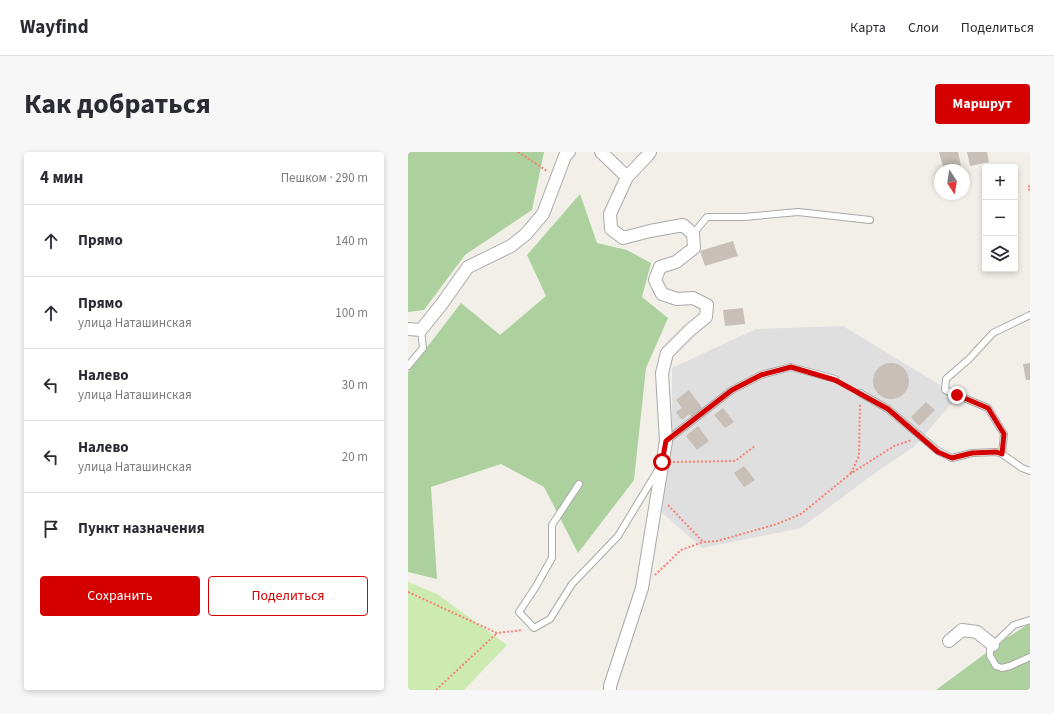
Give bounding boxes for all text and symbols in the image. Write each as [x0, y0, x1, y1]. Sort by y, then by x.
text: Wayfind [20, 14, 89, 41]
text: Карта [850, 18, 886, 38]
text: Слои [908, 18, 939, 38]
text: Поделиться [961, 18, 1034, 38]
text: Как добраться [24, 84, 211, 124]
button: Маршрут [935, 84, 1030, 124]
north arrow [934, 164, 970, 200]
map controls [982, 164, 1018, 272]
button: + [982, 164, 1018, 200]
text: 4 мин [40, 166, 83, 190]
text: Пешком · 290 m [281, 169, 368, 187]
button: − [982, 200, 1018, 236]
icon: ahead [40, 230, 62, 252]
text: Прямо [78, 230, 123, 251]
text: 140 m [335, 232, 368, 250]
button: layers [982, 236, 1018, 272]
text: Прямо [78, 293, 123, 314]
icon: ahead [40, 302, 62, 324]
text: 100 m [335, 304, 368, 322]
text: улица Наташинская [78, 314, 192, 332]
text: Налево [78, 365, 129, 386]
icon: left [40, 374, 62, 396]
text: 30 m [342, 376, 368, 394]
text: улица Наташинская [78, 386, 192, 404]
route end [948, 386, 966, 404]
text: Налево [78, 437, 129, 458]
icon: left [40, 446, 62, 468]
text: 20 m [342, 448, 368, 466]
route start [653, 453, 671, 471]
text: улица Наташинская [78, 458, 192, 476]
icon: arrive [40, 518, 62, 540]
text: Пункт назначения [78, 518, 205, 539]
button: Сохранить [40, 576, 200, 616]
button: Поделиться [208, 576, 368, 616]

